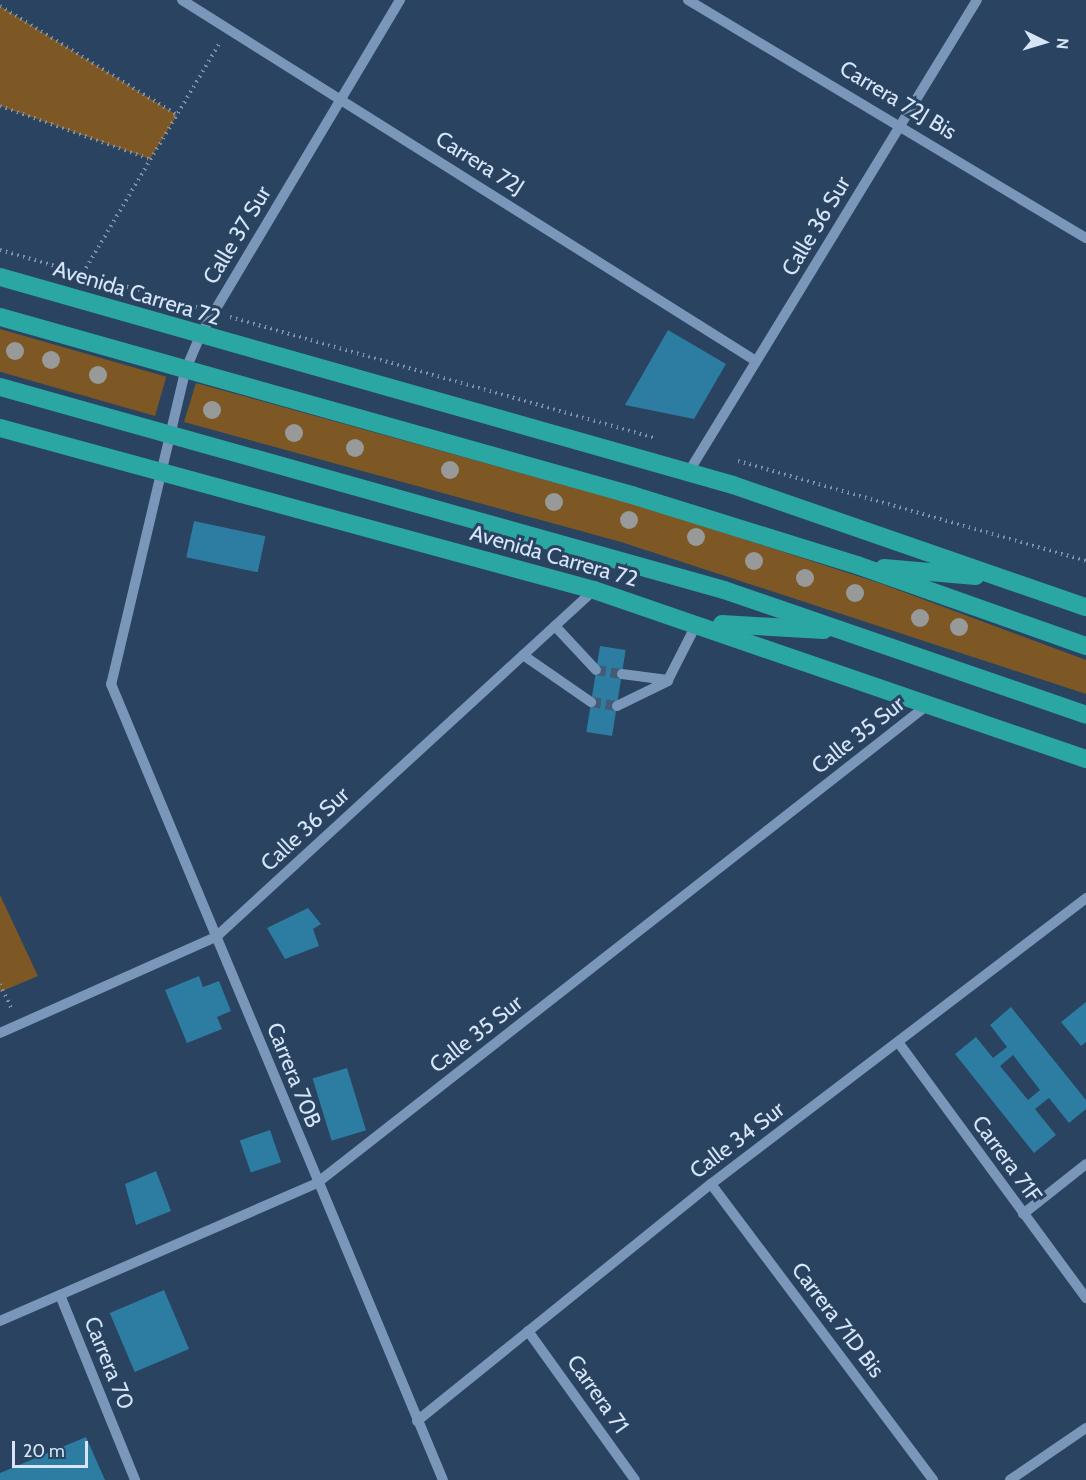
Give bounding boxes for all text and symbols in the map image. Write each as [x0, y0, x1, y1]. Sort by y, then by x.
north arrow [1014, 12, 1074, 72]
text: N [1052, 37, 1072, 50]
street label: Carrera 72J Bis [835, 55, 961, 145]
street label: Carrera 72J [431, 125, 529, 201]
street label: Calle 36 Sur [776, 172, 856, 280]
street label: Calle 37 Sur [197, 181, 277, 289]
street label: Avenida Carrera 72 [50, 255, 224, 331]
street label: Avenida Carrera 72 [467, 519, 641, 593]
street label: Calle 35 Sur [806, 691, 910, 779]
street label: Calle 36 Sur [255, 781, 355, 877]
street label: Calle 35 Sur [424, 990, 528, 1078]
street label: Carrera 70B [261, 1019, 327, 1131]
street label: Calle 34 Sur [685, 1096, 789, 1184]
street label: Carrera 71F [967, 1110, 1047, 1208]
street label: Carrera 71D Bis [786, 1257, 890, 1383]
street label: Carrera 70 [78, 1313, 140, 1413]
street label: Carrera 71 [562, 1350, 634, 1438]
scale bar [15, 1429, 92, 1467]
text: 20 m [23, 1440, 65, 1462]

